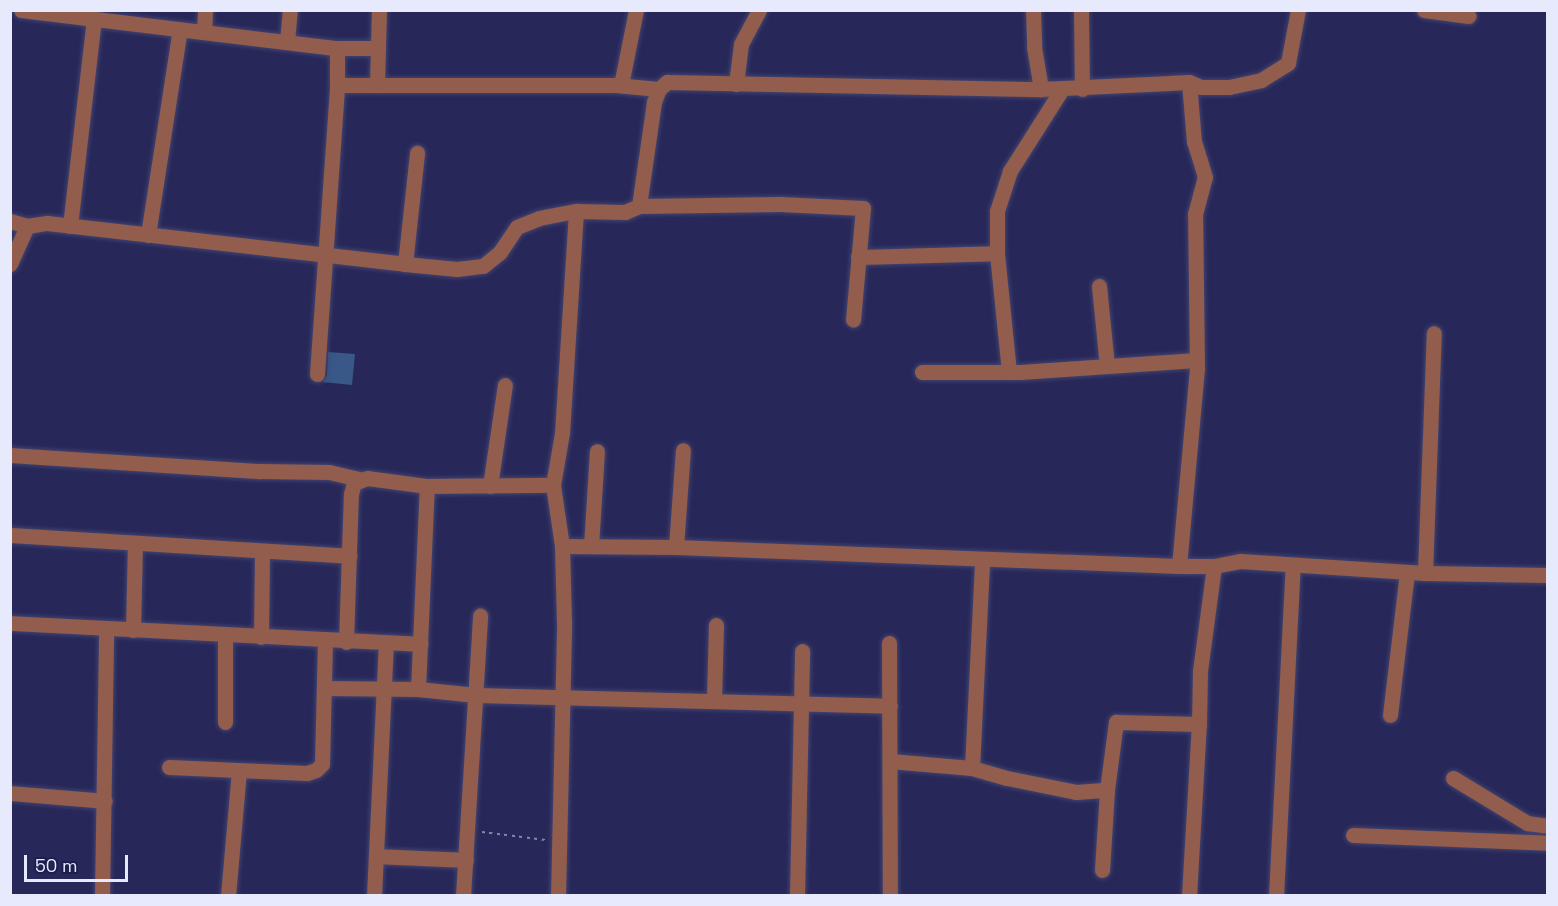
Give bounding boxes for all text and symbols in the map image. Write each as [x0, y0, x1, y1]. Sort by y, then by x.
scale bar [27, 843, 130, 881]
text: 50 m [35, 854, 77, 877]

